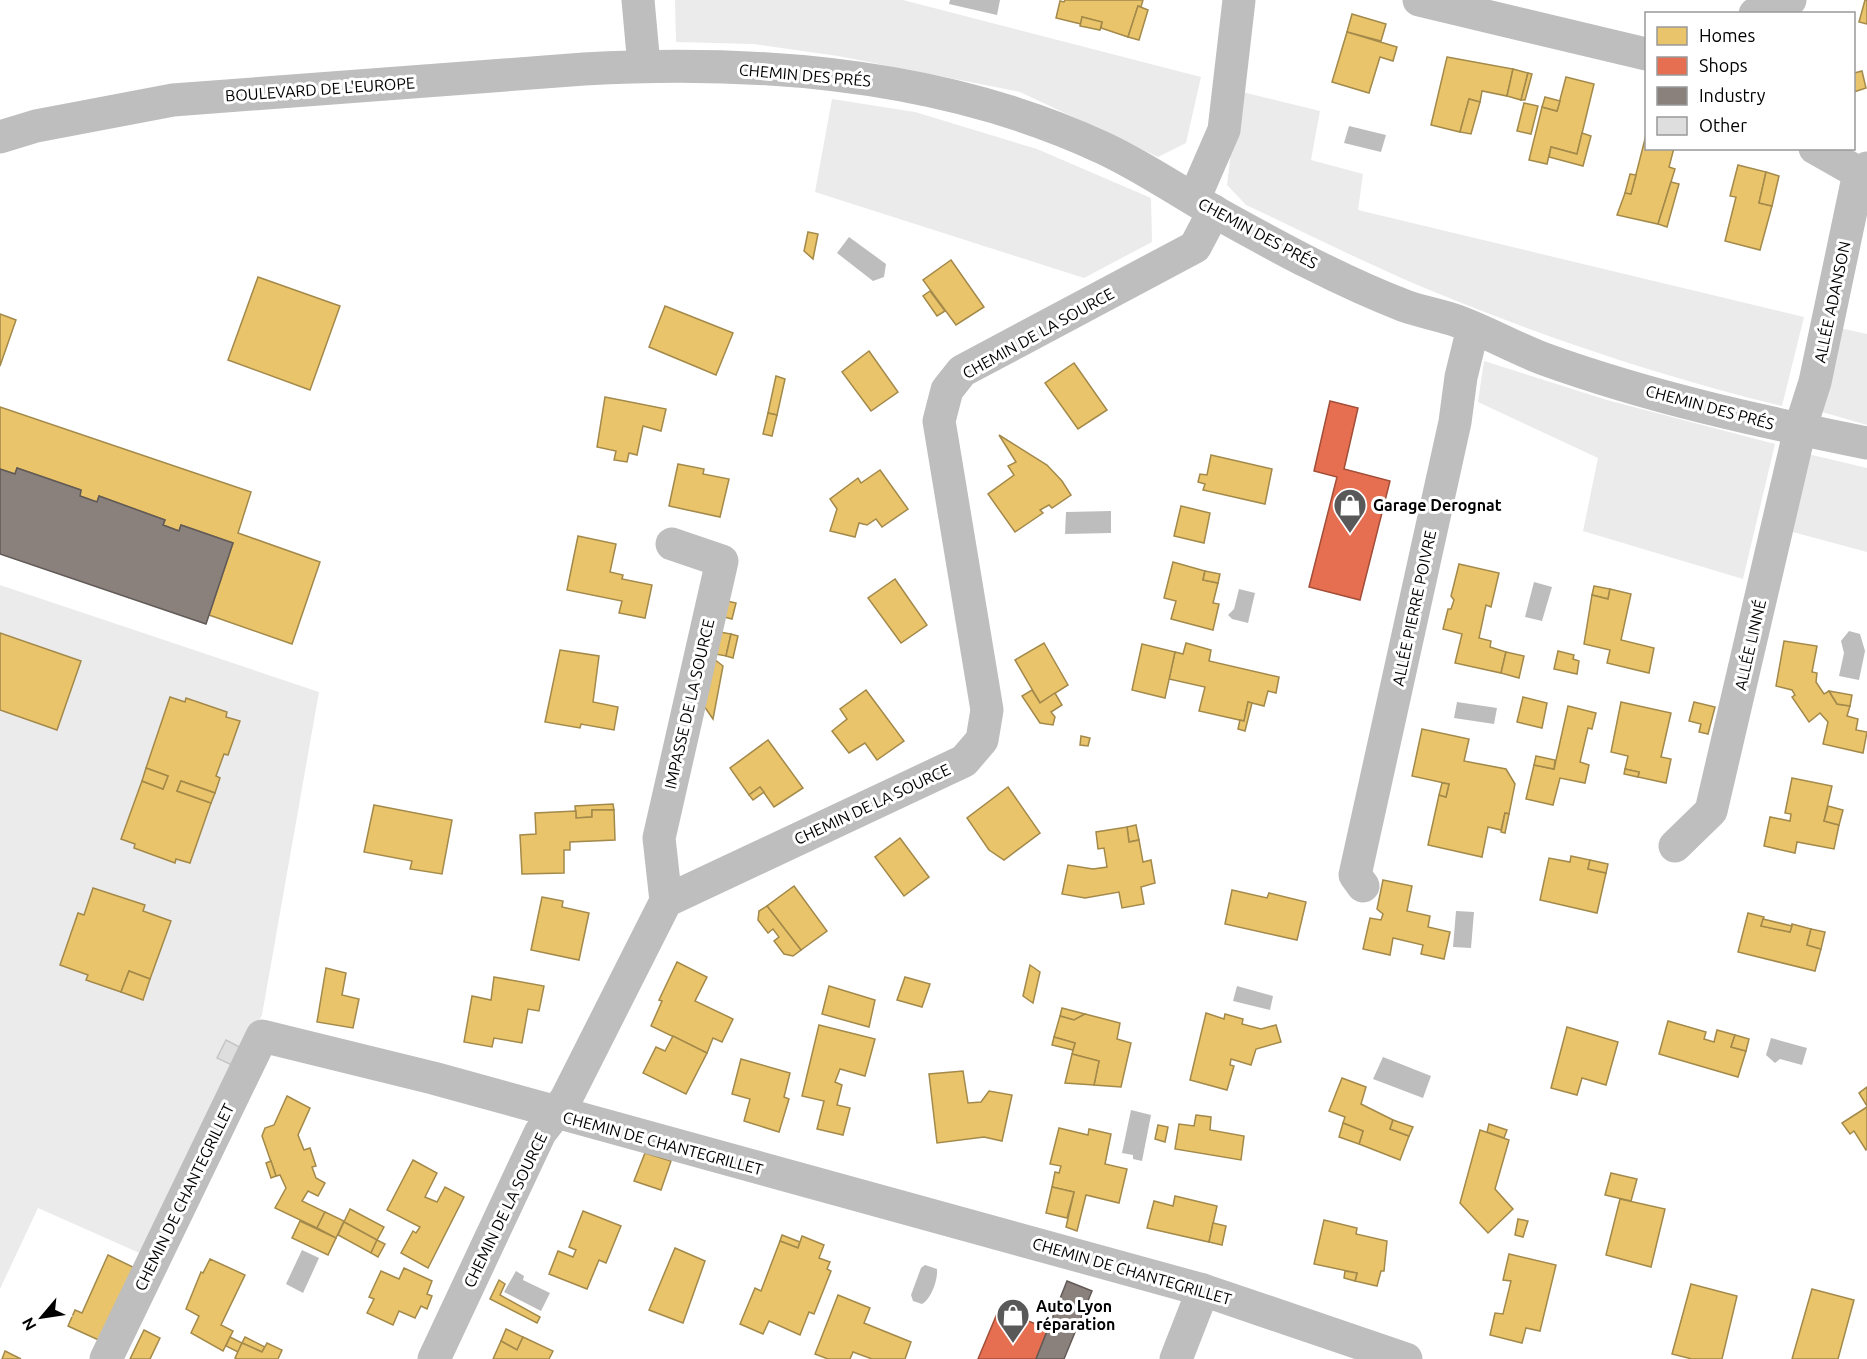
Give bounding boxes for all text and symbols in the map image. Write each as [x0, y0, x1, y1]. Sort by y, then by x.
legend [1645, 12, 1855, 150]
text: Homes [1699, 25, 1756, 45]
text: Shops [1699, 55, 1748, 75]
street label: CHEMIN DES PRÉS [738, 58, 872, 90]
street label: BOULEVARD DE L'EUROPE [225, 73, 415, 105]
text: Industry [1699, 85, 1766, 105]
text: Other [1699, 115, 1747, 135]
street label: CHEMIN DES PRÉS [1195, 192, 1322, 272]
street label: ALLÉE ADANSON [1808, 239, 1854, 364]
street label: CHEMIN DE LA SOURCE [959, 284, 1117, 382]
street label: CHEMIN DES PRÉS [1644, 379, 1777, 433]
shop icon: Garage Derognat [1332, 487, 1368, 534]
place label: Garage Derognat [1373, 496, 1502, 514]
street label: ALLÉE PIERRE POIVRE [1387, 528, 1439, 688]
street label: ALLÉE LINNÉ [1729, 598, 1769, 692]
street label: IMPASSE DE LA SOURCE [661, 617, 717, 791]
street label: CHEMIN DE LA SOURCE [791, 760, 953, 848]
street label: CHEMIN DE CHANTEGRILLET [131, 1100, 237, 1294]
street label: CHEMIN DE CHANTEGRILLET [561, 1108, 765, 1178]
street label: CHEMIN DE LA SOURCE [460, 1130, 550, 1290]
street label: CHEMIN DE CHANTEGRILLET [1030, 1234, 1234, 1308]
north arrow [12, 1287, 72, 1347]
shop icon: Auto Lyon réparation [995, 1297, 1031, 1344]
place label: Auto Lyon réparation [1036, 1297, 1115, 1333]
text: N [18, 1315, 40, 1334]

